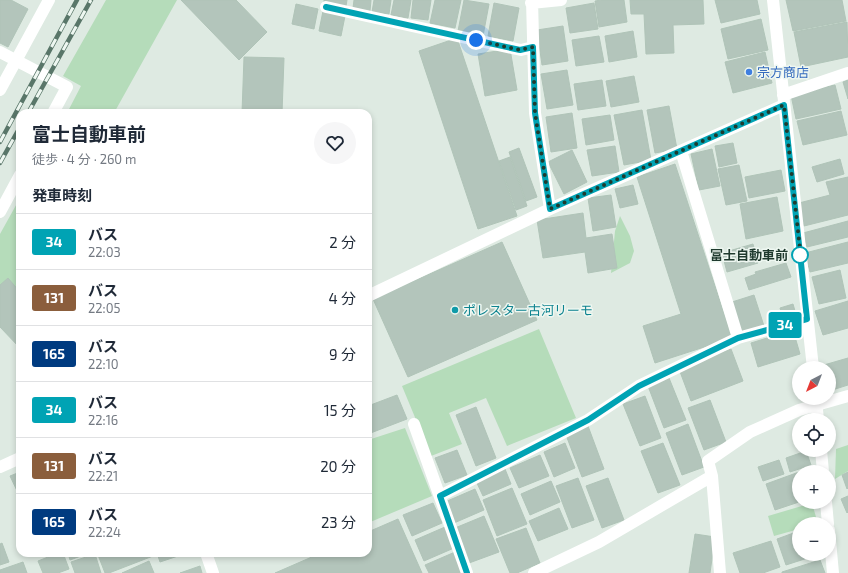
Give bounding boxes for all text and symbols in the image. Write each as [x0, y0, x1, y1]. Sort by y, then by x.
your location [466, 30, 486, 50]
place label: 宗方商店 [757, 64, 809, 80]
marker: 宗方商店 [744, 67, 754, 77]
text: 富士自動車前 [32, 122, 146, 145]
button: heart [314, 122, 356, 164]
text: 徒歩 · 4 分 · 260 m [32, 151, 137, 167]
text: 発車時刻 [32, 186, 92, 204]
text: バス [88, 225, 118, 243]
text: 34 [46, 233, 62, 250]
text: 2 分 [329, 233, 356, 251]
text: 22:03 [88, 244, 121, 260]
marker: 富士自動車前 [791, 246, 809, 264]
place label: 富士自動車前 [710, 247, 788, 263]
text: バス [88, 281, 118, 299]
text: 131 [44, 289, 64, 306]
text: 4 分 [328, 289, 356, 307]
text: 22:05 [88, 300, 121, 316]
place label: ポレスター古河リーモ [463, 302, 593, 318]
marker: ポレスター古河リーモ [450, 305, 460, 315]
line badge: 34 [767, 312, 803, 338]
text: 34 [777, 316, 793, 333]
text: バス [88, 337, 118, 355]
text: 165 [43, 345, 65, 362]
text: 9 分 [329, 345, 356, 363]
text: 22:10 [88, 356, 119, 372]
north arrow [792, 361, 836, 405]
map controls [792, 361, 836, 561]
text: バス [88, 393, 118, 411]
text: 34 [46, 401, 62, 418]
text: 15 分 [324, 401, 356, 419]
text: 22:16 [88, 412, 118, 428]
button: locate [792, 413, 836, 457]
text: バス [88, 449, 118, 467]
text: 131 [44, 457, 64, 474]
text: 20 分 [320, 457, 356, 475]
button: + [792, 465, 836, 509]
text: 22:21 [88, 468, 118, 484]
text: バス [88, 505, 118, 523]
text: 165 [43, 513, 65, 530]
text: 23 分 [321, 513, 356, 531]
button: − [792, 517, 836, 561]
text: 22:24 [88, 524, 121, 540]

